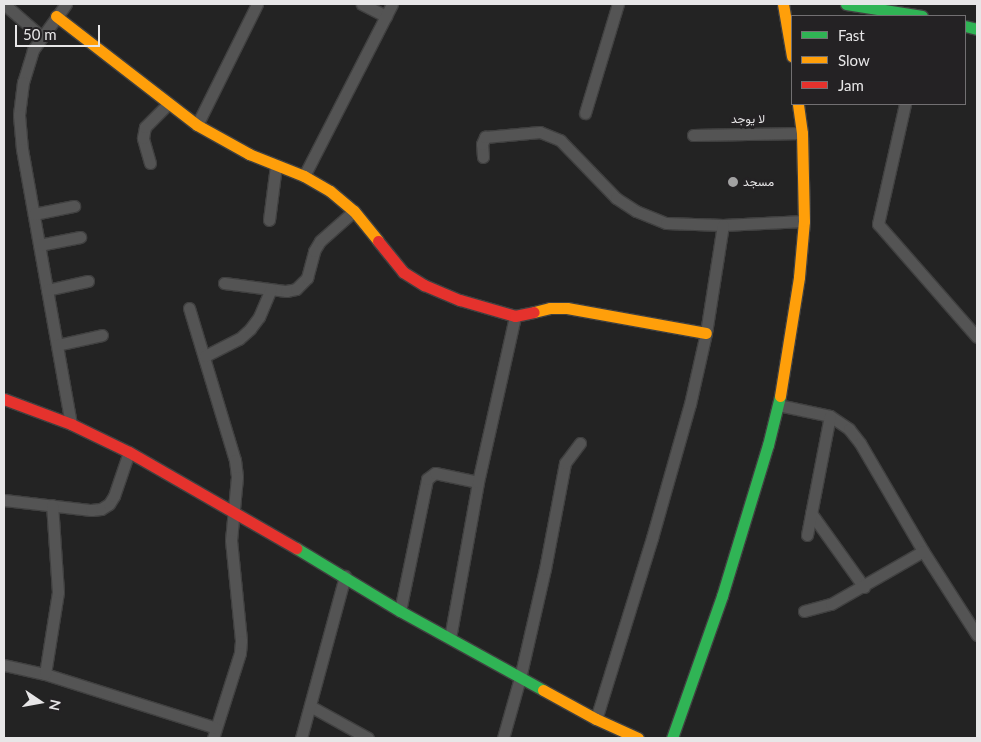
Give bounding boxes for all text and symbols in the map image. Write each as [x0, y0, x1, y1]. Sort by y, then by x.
scale bar [18, 15, 102, 47]
legend [791, 15, 966, 105]
text: 50 m [23, 25, 57, 43]
text: Fast [838, 26, 865, 44]
text: Slow [838, 51, 870, 69]
text: Jam [838, 76, 864, 94]
street label: لا يوجد [731, 112, 765, 126]
place label: مسجد [743, 175, 774, 189]
marker: مسجد [727, 176, 739, 188]
north arrow [15, 677, 65, 727]
text: N [46, 698, 65, 712]

